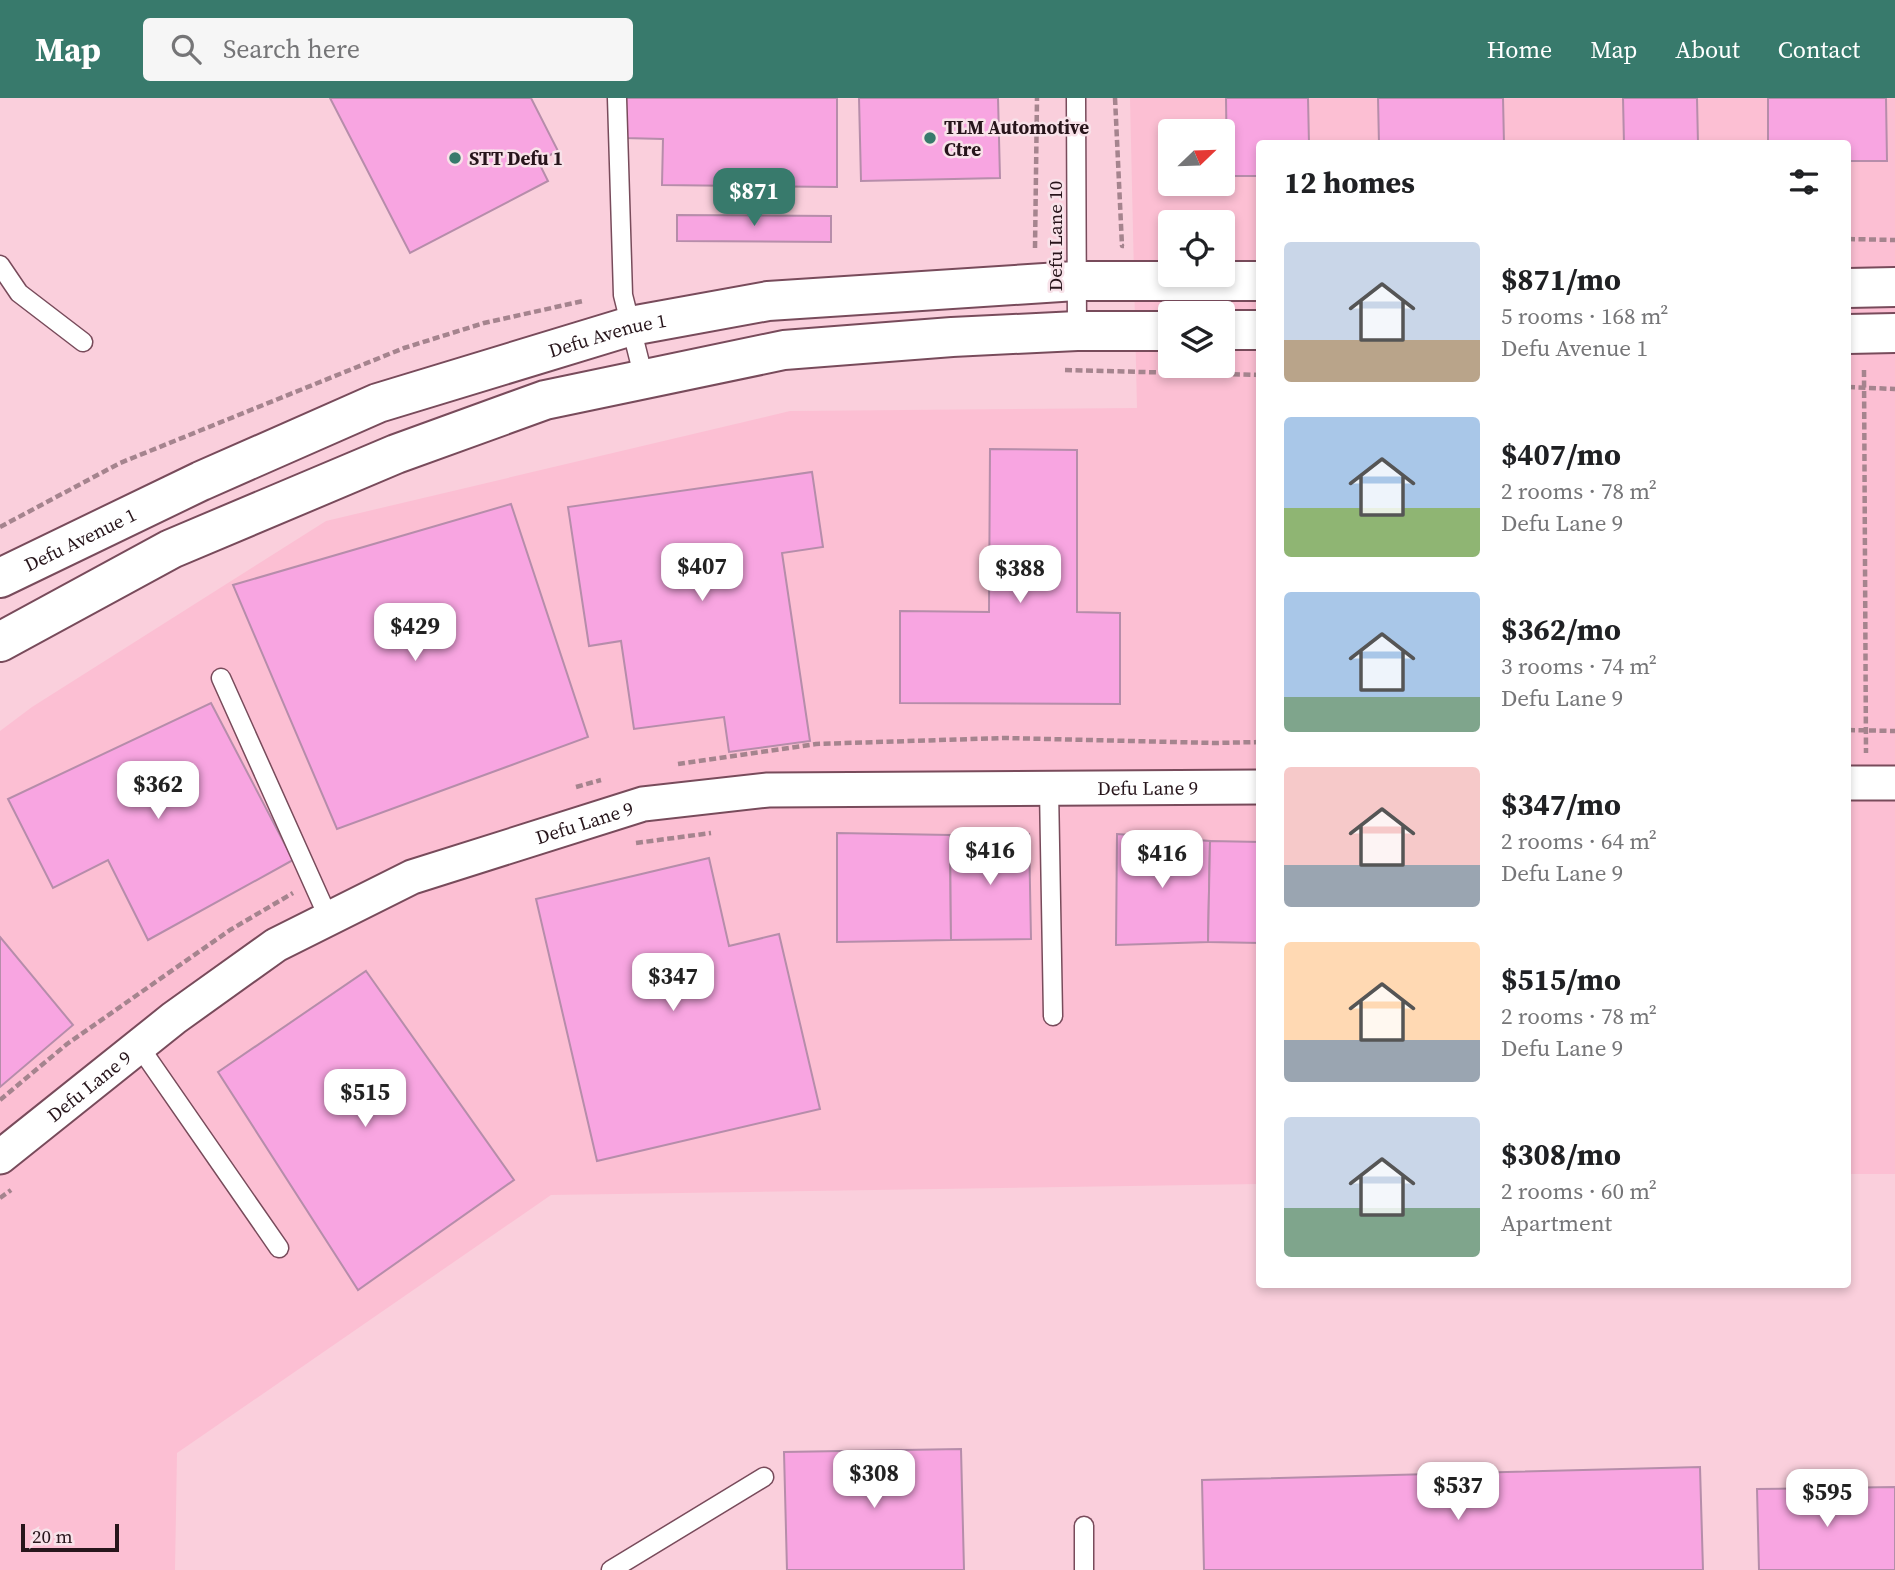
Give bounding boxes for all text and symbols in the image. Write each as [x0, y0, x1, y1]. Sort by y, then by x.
search box [143, 18, 633, 81]
text: Map [35, 27, 101, 72]
icon: search [167, 30, 205, 68]
text: Search here [223, 31, 360, 67]
text: Home [1487, 33, 1552, 66]
text: Map [1590, 33, 1637, 66]
text: About [1675, 33, 1740, 66]
text: Contact [1778, 33, 1860, 66]
place label: TLM Automotive Ctre [944, 114, 1089, 162]
north arrow [1158, 119, 1236, 196]
map controls [1158, 119, 1235, 378]
marker: TLM Automotive Ctre [922, 130, 938, 146]
place label: STT Defu 1 [469, 145, 563, 171]
marker: STT Defu 1 [447, 150, 463, 166]
text: 12 homes [1284, 162, 1415, 203]
icon: filters [1785, 163, 1823, 201]
pin: $871 [713, 169, 795, 228]
text: $871 [729, 175, 779, 207]
street label: Defu Lane 10 [1042, 181, 1068, 291]
button: locate [1158, 210, 1235, 287]
text: $871/mo [1501, 259, 1621, 300]
icon: home [1340, 270, 1424, 354]
text: 5 rooms · 168 m² [1501, 300, 1668, 332]
button: layers [1158, 301, 1235, 378]
street label: Defu Avenue 1 [545, 307, 668, 363]
text: Defu Avenue 1 [1501, 332, 1648, 364]
text: $407/mo [1501, 434, 1621, 475]
icon: home [1340, 445, 1424, 529]
text: 2 rooms · 78 m² [1501, 475, 1657, 507]
street label: Defu Avenue 1 [20, 501, 140, 577]
text: Defu Lane 9 [1501, 507, 1623, 539]
pin: $407 [661, 544, 743, 603]
pin: $388 [979, 546, 1061, 605]
text: $407 [677, 550, 727, 582]
text: $388 [995, 552, 1045, 584]
pin: $429 [374, 603, 456, 663]
text: $362/mo [1501, 609, 1621, 650]
text: $429 [390, 610, 440, 642]
icon: home [1340, 620, 1424, 704]
text: 3 rooms · 74 m² [1501, 650, 1657, 682]
text: Defu Lane 9 [1501, 682, 1623, 714]
pin: $362 [117, 762, 199, 821]
text: $362 [133, 768, 183, 800]
street label: Defu Lane 9 [1097, 774, 1198, 801]
text: $347/mo [1501, 784, 1621, 825]
street label: Defu Lane 9 [532, 795, 637, 850]
icon: home [1340, 795, 1424, 879]
text: 2 rooms · 64 m² [1501, 825, 1657, 857]
pin: $416 [949, 828, 1031, 887]
pin: $416 [1121, 830, 1203, 890]
text: $416 [965, 834, 1015, 866]
text: $416 [1137, 837, 1187, 869]
text: Defu Lane 9 [1501, 857, 1623, 889]
pin: $347 [632, 954, 714, 1013]
text: $515/mo [1501, 959, 1621, 1000]
text: $347 [648, 960, 698, 992]
icon: home [1340, 970, 1424, 1054]
text: 2 rooms · 78 m² [1501, 1000, 1657, 1032]
text: Defu Lane 9 [1501, 1032, 1623, 1064]
street label: Defu Lane 9 [41, 1044, 137, 1128]
pin: $515 [324, 1070, 406, 1129]
text: $515 [340, 1076, 390, 1108]
text: $308/mo [1501, 1134, 1621, 1175]
icon: home [1340, 1145, 1424, 1229]
text: 2 rooms · 60 m² [1501, 1175, 1657, 1207]
text: Apartment [1501, 1207, 1612, 1239]
pin: $308 [833, 1450, 915, 1510]
text: $308 [849, 1457, 899, 1489]
pin: $537 [1417, 1462, 1499, 1522]
text: $537 [1433, 1469, 1483, 1501]
pin: $595 [1786, 1470, 1868, 1529]
text: $595 [1802, 1476, 1852, 1508]
scale bar [21, 1521, 119, 1553]
text: 20 m [32, 1523, 73, 1549]

